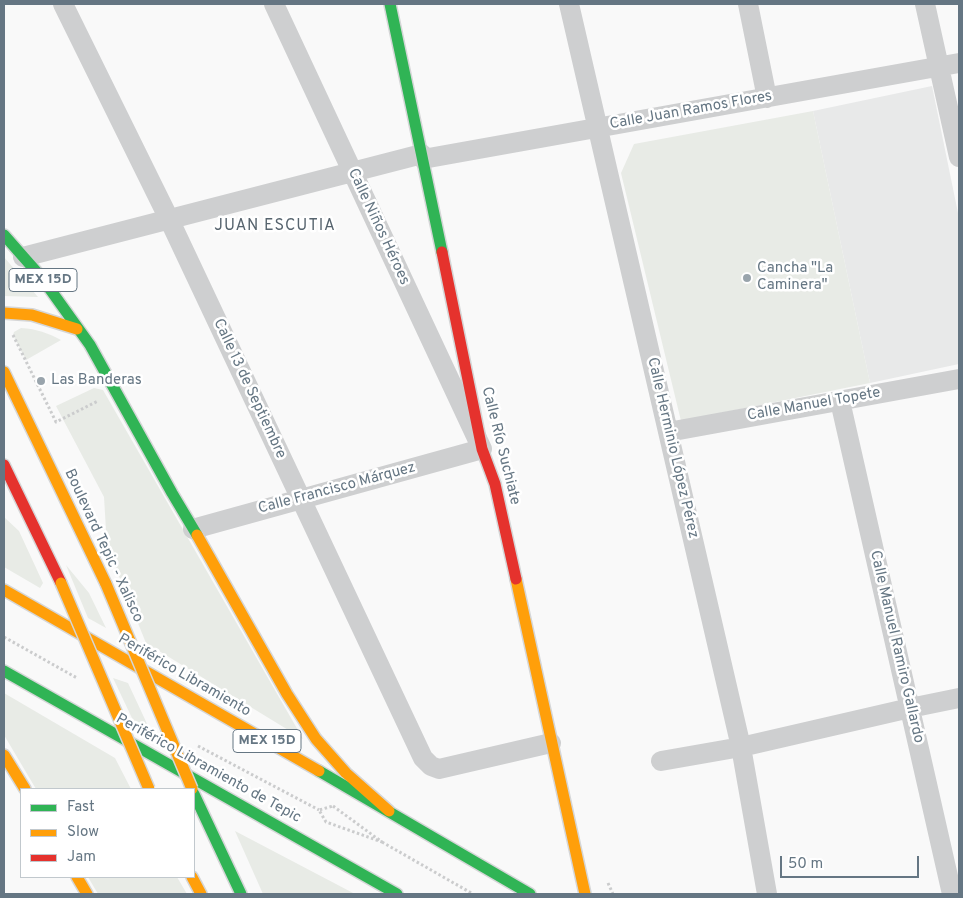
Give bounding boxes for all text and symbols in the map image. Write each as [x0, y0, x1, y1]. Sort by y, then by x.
street label: Calle Juan Ramos Flores [608, 88, 774, 134]
street label: Calle Niños Héroes [343, 166, 413, 288]
district label: JUAN ESCUTIA [213, 217, 337, 237]
place label: Cancha "La Caminera" [757, 260, 833, 295]
road number: MEX 15D [9, 268, 77, 292]
marker: Cancha "La Caminera" [741, 272, 753, 284]
street label: Calle 13 de Septiembre [209, 316, 289, 462]
street label: Calle Herminio López Pérez [642, 356, 702, 540]
place label: Las Banderas [51, 372, 142, 390]
marker: Las Banderas [35, 375, 47, 387]
street label: Calle Manuel Topete [746, 384, 882, 426]
street label: Calle Río Suchiate [477, 385, 523, 507]
street label: Calle Francisco Márquez [256, 459, 418, 519]
street label: Boulevard Tepic - Xalisco [60, 466, 146, 626]
street label: Calle Manuel Ramiro Gallardo [865, 549, 927, 745]
street label: Periférico Libramiento [115, 631, 253, 721]
street label: Periférico Libramiento de Tepic [112, 710, 304, 828]
road number: MEX 15D [233, 729, 301, 752]
legend [20, 788, 195, 878]
text: Fast [67, 798, 95, 817]
text: Slow [67, 823, 99, 842]
scale bar [783, 846, 922, 878]
text: Jam [67, 848, 96, 867]
text: 50 m [788, 855, 823, 874]

